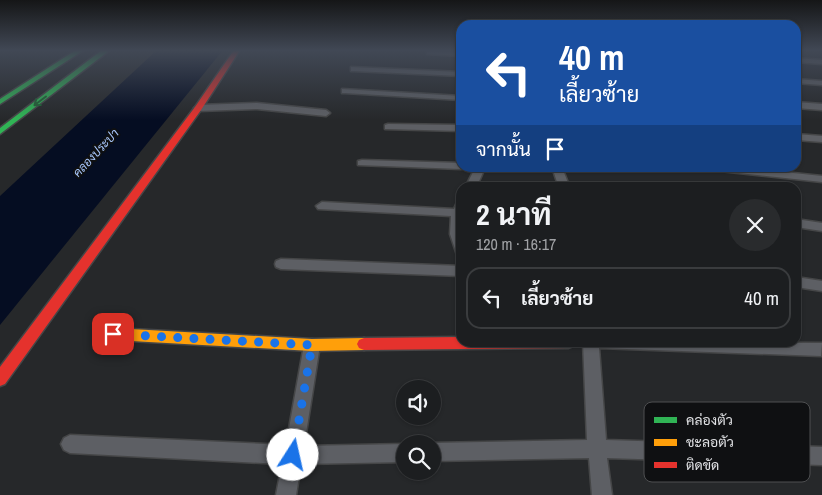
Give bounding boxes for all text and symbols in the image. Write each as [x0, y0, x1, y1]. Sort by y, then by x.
text: 40 m [559, 34, 624, 81]
icon: left [476, 40, 541, 105]
text: เลี้ยวซ้าย [559, 79, 639, 109]
one-way arrow [33, 96, 47, 106]
water label: คลองประปา [70, 125, 123, 181]
icon: arrive [541, 135, 569, 163]
text: จากนั้น [476, 136, 531, 162]
text: 2 นาที [476, 194, 552, 234]
button: close [729, 199, 781, 251]
text: 120 m · 16:17 [476, 233, 556, 255]
icon: left [478, 284, 506, 312]
text: เลี้ยวซ้าย [521, 285, 593, 311]
text: 40 m [744, 285, 779, 311]
pin [92, 313, 134, 355]
icon: arrive [99, 320, 127, 348]
map controls [396, 380, 441, 480]
button: sound [396, 380, 441, 425]
legend [644, 402, 810, 482]
text: คล่องตัว [686, 411, 733, 429]
position arrow [266, 428, 318, 480]
text: ชะลอตัว [686, 433, 734, 451]
button: search [396, 435, 441, 480]
text: ติดขัด [686, 456, 719, 474]

